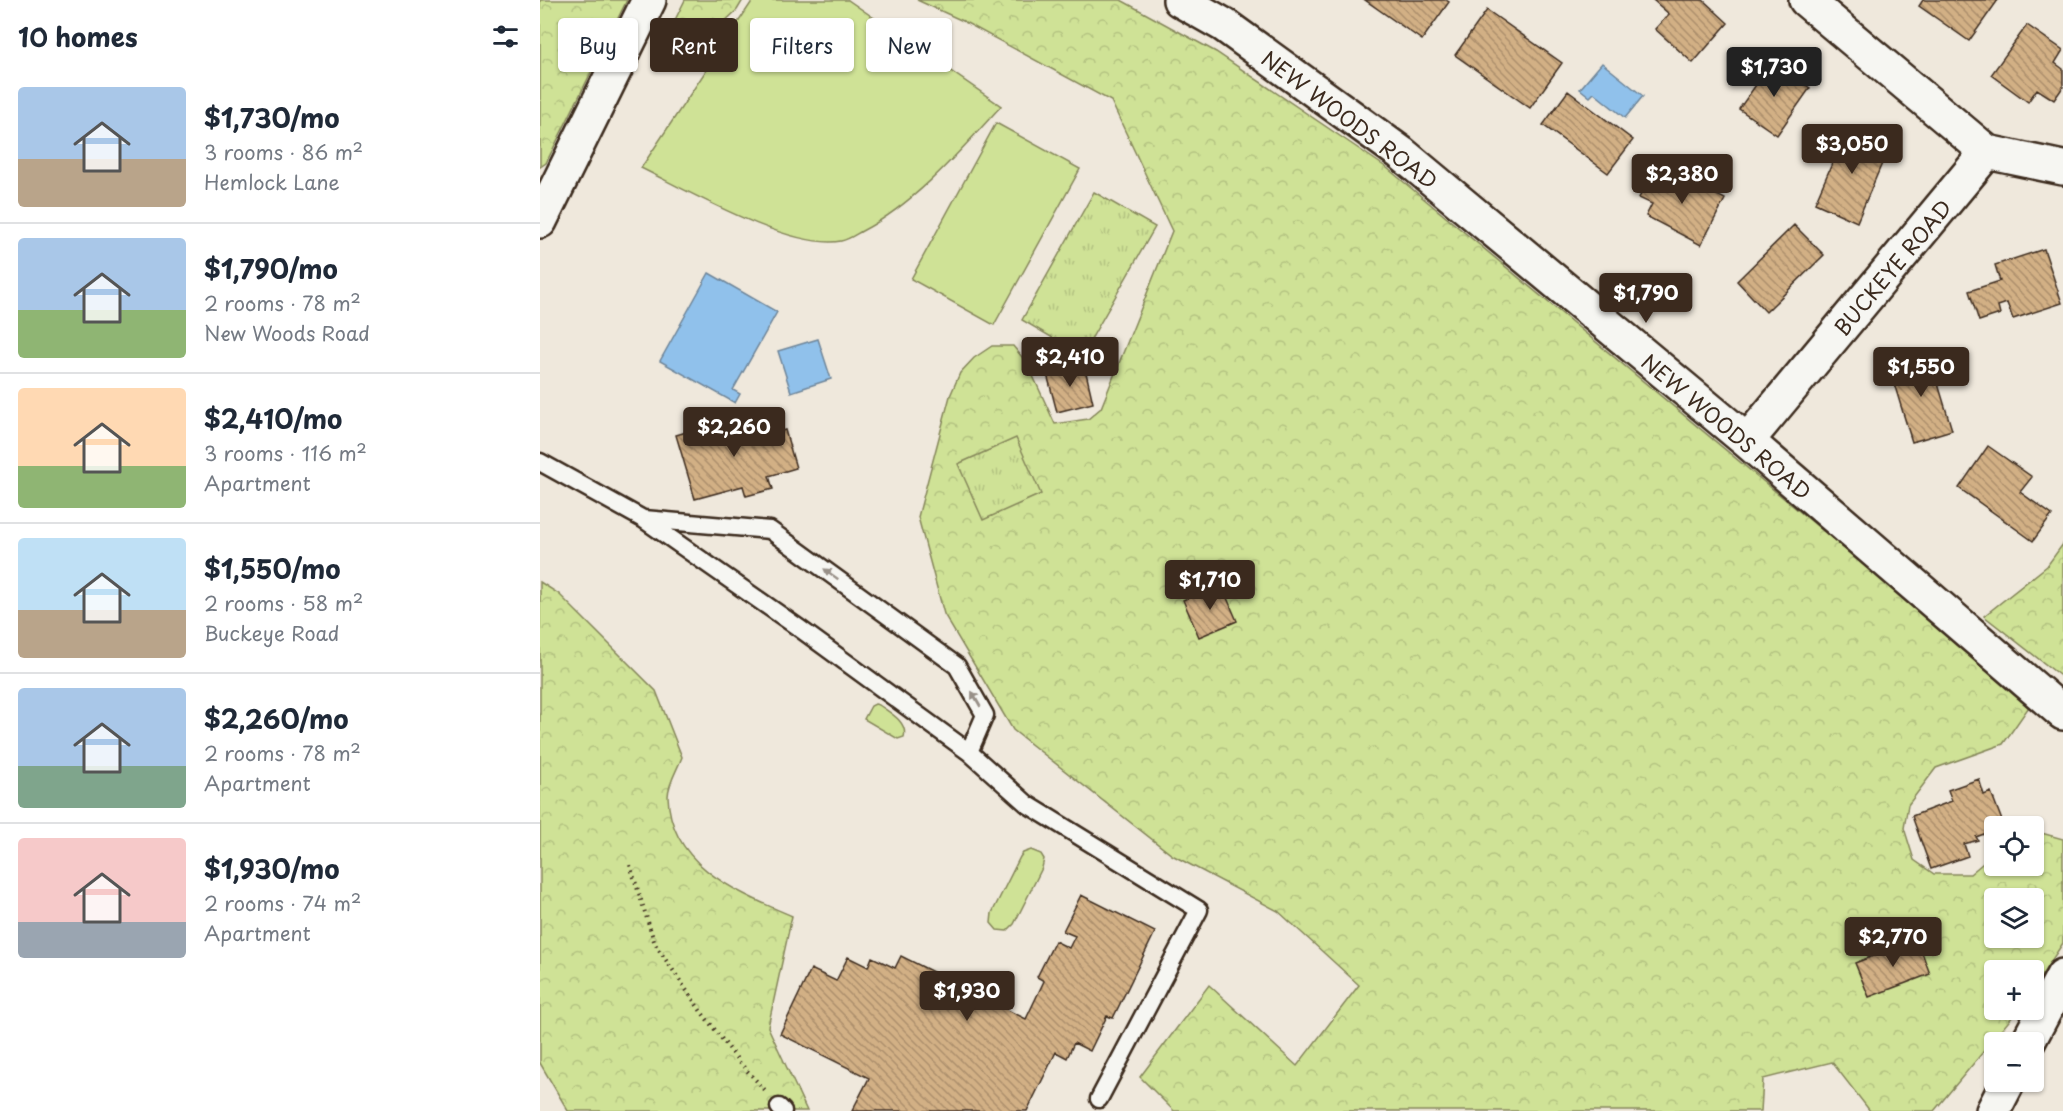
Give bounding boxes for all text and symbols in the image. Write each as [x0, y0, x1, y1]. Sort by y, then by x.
text: 10 homes [18, 17, 138, 56]
chip: Buy [558, 18, 638, 72]
chip: Rent [650, 18, 738, 72]
chip: Filters [750, 18, 854, 72]
chip: New [866, 18, 952, 72]
icon: filters [489, 20, 522, 53]
street label: NEW WOODS ROAD [1255, 42, 1445, 196]
pin: $1,730 [1725, 47, 1823, 98]
text: $1,730 [1741, 51, 1807, 81]
text: $1,730/mo [204, 98, 340, 137]
icon: home [66, 111, 138, 183]
pin: $3,050 [1803, 124, 1901, 175]
text: $3,050 [1816, 128, 1888, 158]
text: 3 rooms · 86 m² [204, 137, 363, 167]
pin: $2,380 [1633, 154, 1731, 205]
text: $2,380 [1646, 158, 1718, 188]
text: Hemlock Lane [204, 167, 340, 197]
street label: BUCKEYE ROAD [1826, 192, 1958, 342]
text: $1,790/mo [204, 249, 338, 288]
icon: home [66, 262, 138, 334]
pin: $1,790 [1597, 273, 1695, 324]
text: $1,790 [1613, 277, 1679, 307]
text: 2 rooms · 78 m² [204, 288, 361, 318]
text: New Woods Road [204, 318, 370, 348]
pin: $2,410 [1021, 337, 1119, 388]
text: $2,410 [1036, 341, 1104, 371]
street label: NEW WOODS ROAD [1635, 345, 1819, 507]
pin: $1,550 [1872, 347, 1970, 398]
text: $1,550 [1887, 351, 1955, 381]
text: $2,410/mo [204, 399, 342, 438]
pin: $2,260 [685, 407, 783, 458]
text: $2,260 [697, 411, 771, 441]
icon: home [66, 412, 138, 484]
text: 3 rooms · 116 m² [204, 438, 367, 468]
text: Apartment [204, 468, 311, 498]
text: $1,550/mo [204, 549, 341, 588]
pin: $1,710 [1161, 560, 1259, 611]
icon: home [66, 562, 138, 634]
text: $1,710 [1179, 564, 1241, 594]
one-way arrow [823, 568, 839, 580]
text: 2 rooms · 58 m² [204, 588, 363, 618]
text: Buckeye Road [204, 618, 340, 648]
one-way arrow [971, 690, 981, 707]
text: $2,260/mo [204, 699, 348, 738]
icon: home [66, 712, 138, 784]
text: 2 rooms · 78 m² [204, 738, 361, 768]
text: Apartment [204, 768, 311, 798]
map controls [1984, 816, 2044, 1092]
button: locate [1984, 816, 2044, 876]
text: $1,930/mo [204, 849, 340, 888]
icon: home [66, 862, 138, 934]
text: 2 rooms · 74 m² [204, 888, 361, 918]
button: layers [1984, 888, 2044, 948]
pin: $2,770 [1844, 917, 1942, 968]
text: Apartment [204, 918, 311, 948]
text: $2,770 [1859, 921, 1927, 951]
button: + [1984, 960, 2044, 1020]
pin: $1,930 [918, 971, 1016, 1022]
text: $1,930 [934, 975, 1000, 1005]
button: − [1984, 1032, 2044, 1092]

